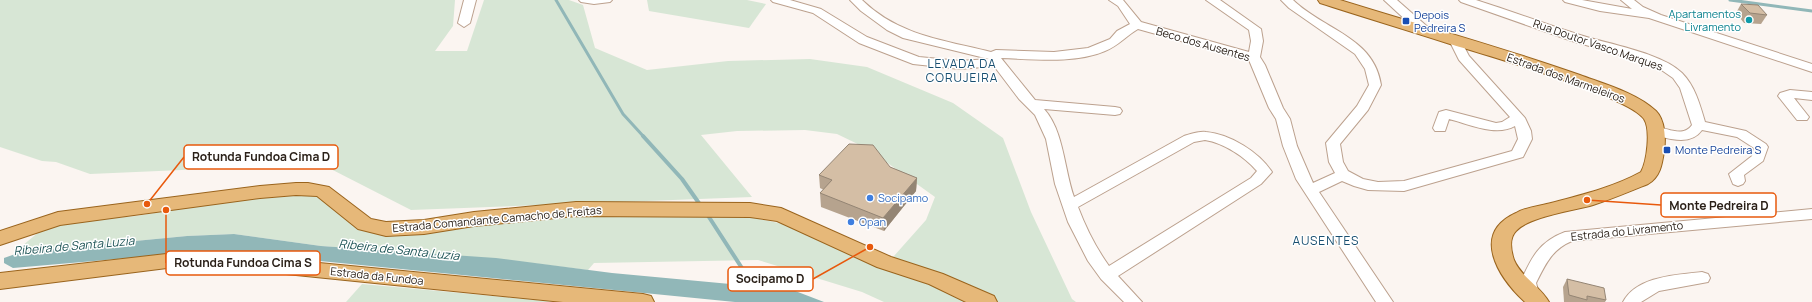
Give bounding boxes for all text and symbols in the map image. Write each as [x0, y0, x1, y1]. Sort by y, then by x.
place label: Apartamentos Livramento [1668, 6, 1741, 34]
place label: Depois Pedreira S [1414, 7, 1465, 35]
street label: Rua Doutor Vasco Marques [1531, 15, 1665, 74]
marker: Apartamentos Livramento [1744, 15, 1754, 25]
marker: Depois Pedreira S [1401, 16, 1411, 26]
street label: Beco dos Ausentes [1154, 23, 1252, 64]
street label: Estrada dos Marmeleiros [1505, 49, 1628, 106]
district label: LEVADA DA CORUJEIRA [926, 55, 998, 86]
place label: Monte Pedreira S [1675, 142, 1762, 157]
callout: Rotunda Fundoa Cima D [184, 145, 338, 169]
marker: Monte Pedreira S [1662, 145, 1672, 155]
text: Rotunda Fundoa Cima D [192, 148, 330, 165]
place label: Socipamo [878, 190, 929, 205]
marker: Socipamo [865, 193, 875, 203]
callout: Monte Pedreira D [1661, 193, 1776, 217]
text: Monte Pedreira D [1669, 197, 1769, 214]
street label: Estrada Comandante Camacho de Freitas [392, 202, 602, 235]
place label: Opan [859, 214, 886, 229]
marker: Opan [846, 217, 856, 227]
street label: Estrada do Livramento [1570, 217, 1684, 244]
water label: Ribeira de Santa Luzia [13, 232, 136, 259]
district label: AUSENTES [1293, 232, 1359, 249]
water label: Ribeira de Santa Luzia [338, 235, 461, 264]
callout: Rotunda Fundoa Cima S [166, 251, 320, 275]
text: Rotunda Fundoa Cima S [174, 254, 312, 271]
street label: Estrada da Fundoa [330, 263, 424, 288]
callout: Socipamo D [728, 267, 813, 291]
text: Socipamo D [736, 270, 804, 287]

